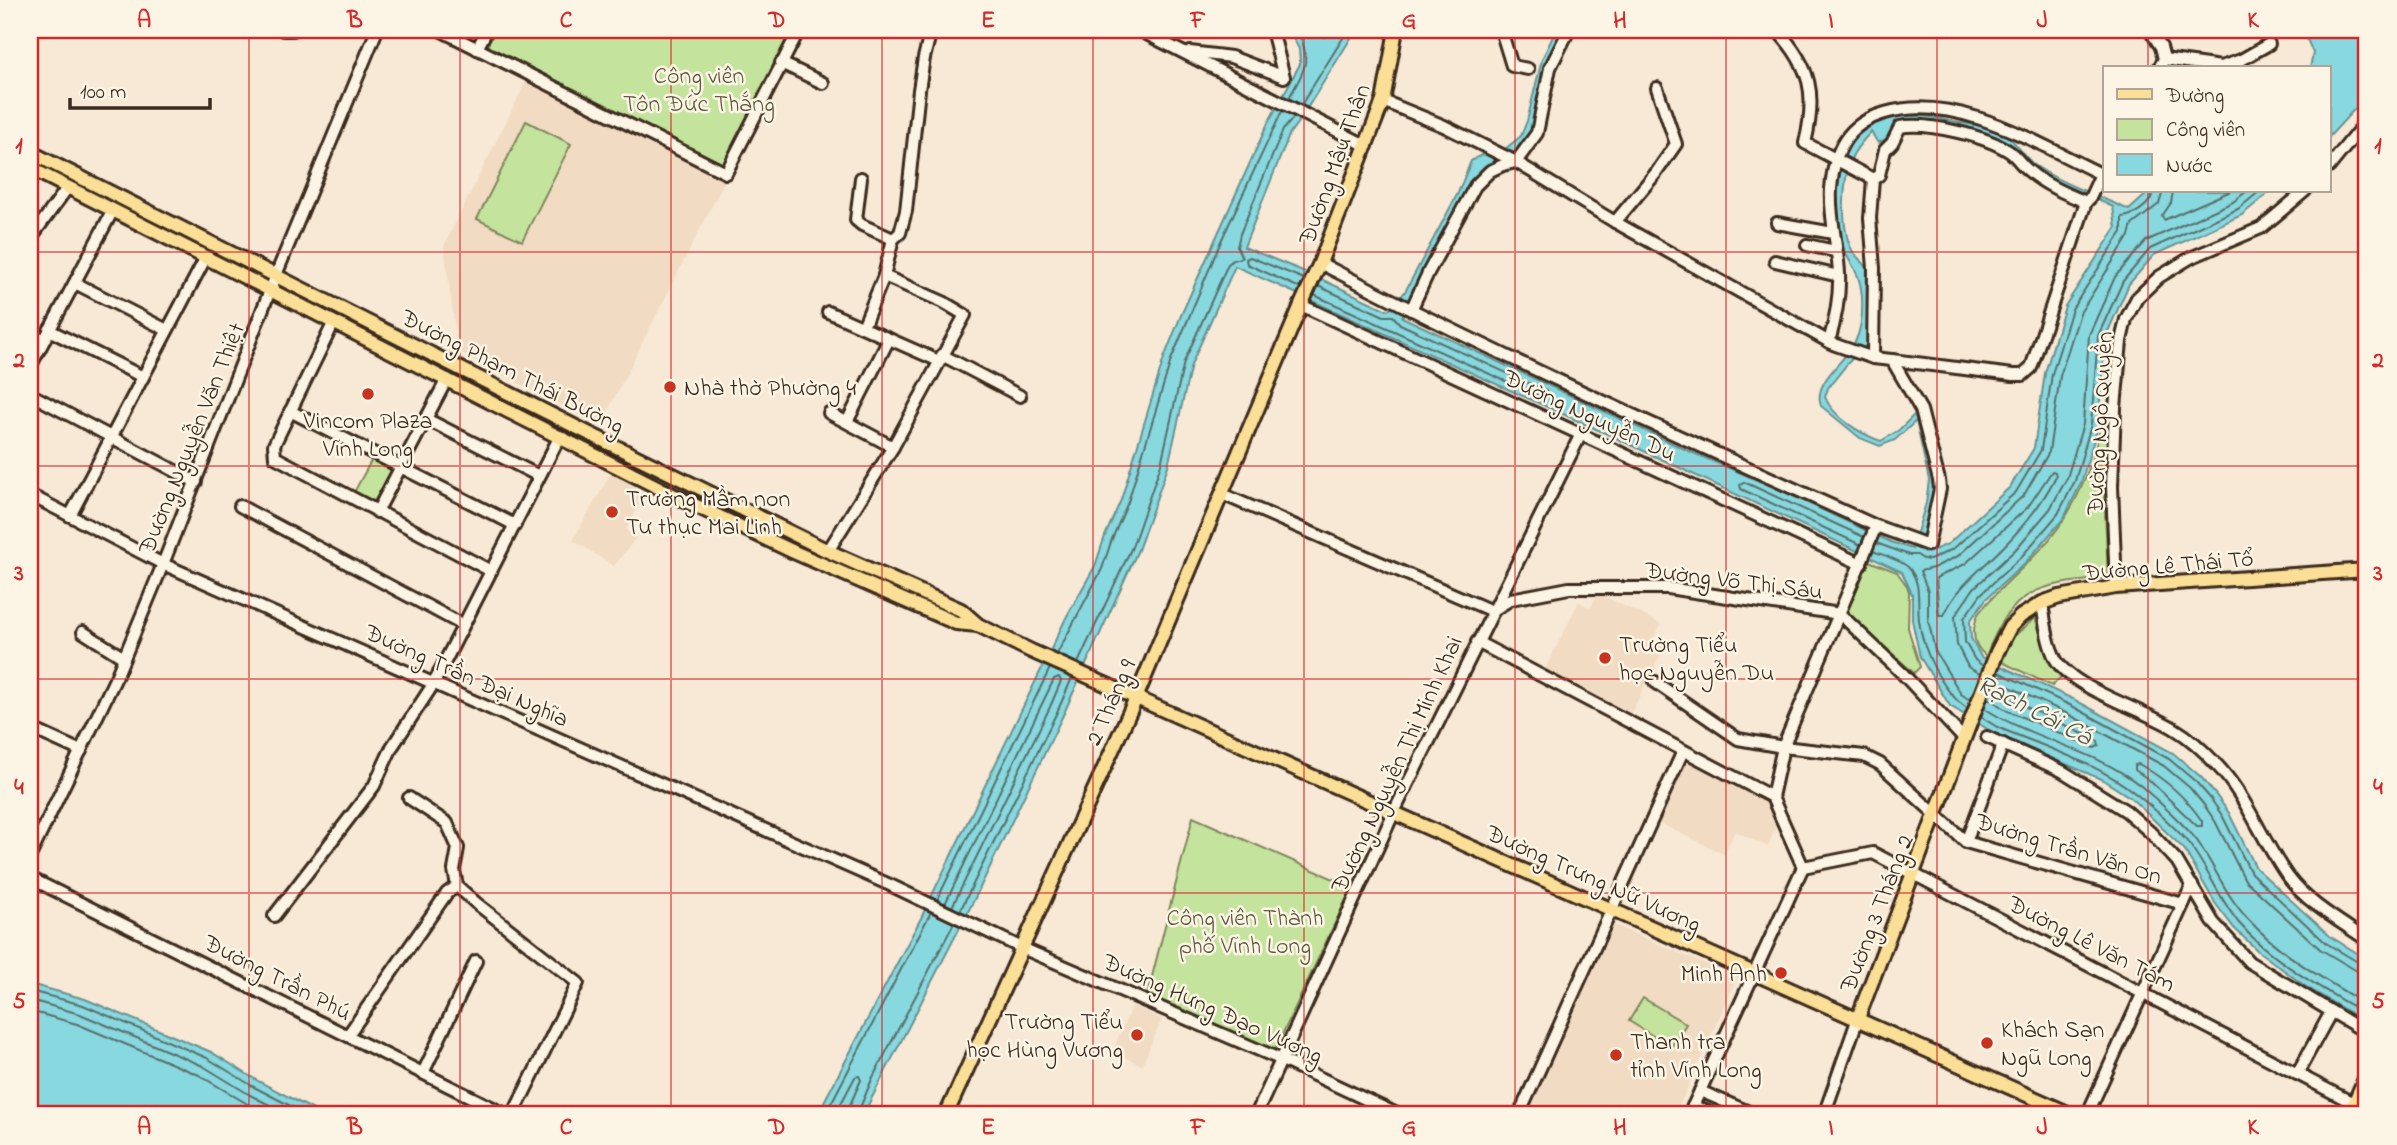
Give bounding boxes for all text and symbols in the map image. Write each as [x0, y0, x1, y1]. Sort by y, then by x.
text: A [137, 5, 151, 38]
text: B [346, 5, 363, 38]
text: C [560, 5, 573, 38]
text: D [768, 5, 785, 38]
text: E [981, 5, 995, 38]
text: F [1190, 5, 1206, 38]
text: G [1402, 5, 1416, 38]
text: H [1613, 5, 1627, 38]
text: I [1828, 5, 1834, 38]
text: J [2036, 5, 2048, 38]
text: K [2247, 5, 2259, 38]
park label: Công viên Tôn Đức Thắng [623, 60, 775, 123]
scale bar [70, 66, 210, 110]
legend [2103, 66, 2330, 192]
text: 100 m [80, 78, 126, 108]
street label: Đường Mậu Thân [1291, 80, 1382, 251]
text: Đường [2165, 82, 2224, 114]
text: Công viên [2166, 116, 2245, 148]
text: 1 [15, 131, 23, 164]
text: 1 [2374, 131, 2382, 164]
text: Nước [2166, 152, 2213, 182]
street label: Đường Phạm Thái Bường [393, 301, 630, 445]
street label: Đường Nguyễn Văn Thiệt [130, 318, 257, 561]
street label: Đường Ngô Quyền [2079, 331, 2125, 517]
text: 2 [12, 345, 25, 378]
text: 2 [2371, 345, 2384, 378]
street label: Đường Nguyễn Du [1495, 361, 1681, 474]
place label: Nhà thờ Phường 4 [684, 372, 856, 407]
marker: Nhà thờ Phường 4 [662, 379, 678, 395]
marker: Vincom Plaza Vĩnh Long [360, 386, 376, 402]
place label: Vincom Plaza Vĩnh Long [303, 405, 432, 468]
place label: Trường Mầm non Tư thục Mai Linh [626, 483, 790, 546]
marker: Trường Mầm non Tư thục Mai Linh [604, 504, 620, 520]
street label: Đường Lê Thái Tổ [2081, 543, 2255, 592]
street label: Đường Võ Thị Sáu [1642, 554, 1825, 611]
text: 3 [13, 558, 24, 591]
text: 3 [2372, 558, 2383, 591]
street label: Đường Trần Đại Nghĩa [357, 616, 574, 738]
place label: Trường Tiểu học Nguyễn Du [1619, 629, 1774, 693]
street label: Đường Nguyễn Thị Minh Khai [1323, 631, 1474, 900]
marker: Trường Tiểu học Nguyễn Du [1597, 650, 1613, 666]
street label: 2 Tháng 9 [1078, 654, 1147, 752]
water label: Rạch Cái Cá [1969, 666, 2100, 758]
text: 4 [14, 772, 24, 805]
text: 4 [2373, 772, 2383, 805]
street label: Đường Trần Văn Ơn [1970, 805, 2166, 895]
street label: Đường Trưng Nữ Vương [1479, 817, 1706, 943]
street label: Đường 3 Tháng 2 [1832, 830, 1924, 999]
street label: Đường Lê Văn Tám [2000, 887, 2181, 1003]
park label: Công viên Thành phố Vĩnh Long [1167, 902, 1323, 965]
street label: Đường Trần Phú [196, 926, 357, 1032]
street label: Đường Hưng Đạo Vương [1095, 946, 1328, 1075]
place label: Minh Anh [1681, 958, 1767, 993]
marker: Minh Anh [1773, 965, 1789, 981]
text: 5 [12, 986, 26, 1019]
text: 5 [2371, 986, 2385, 1019]
place label: Trường Tiểu học Hùng Vương [966, 1006, 1123, 1069]
place label: Khách Sạn Ngũ Long [2001, 1014, 2104, 1077]
place label: Thanh tra tỉnh Vĩnh Long [1630, 1026, 1762, 1089]
marker: Trường Tiểu học Hùng Vương [1129, 1027, 1145, 1043]
marker: Khách Sạn Ngũ Long [1979, 1035, 1995, 1051]
marker: Thanh tra tỉnh Vĩnh Long [1608, 1047, 1624, 1063]
text: A [137, 1112, 151, 1145]
text: B [346, 1112, 363, 1145]
text: C [560, 1112, 573, 1145]
text: D [768, 1112, 785, 1145]
text: E [981, 1112, 995, 1145]
text: F [1190, 1112, 1206, 1145]
text: G [1402, 1112, 1416, 1145]
text: H [1613, 1112, 1627, 1145]
text: I [1828, 1112, 1834, 1145]
text: J [2036, 1112, 2048, 1145]
text: K [2247, 1112, 2259, 1145]

